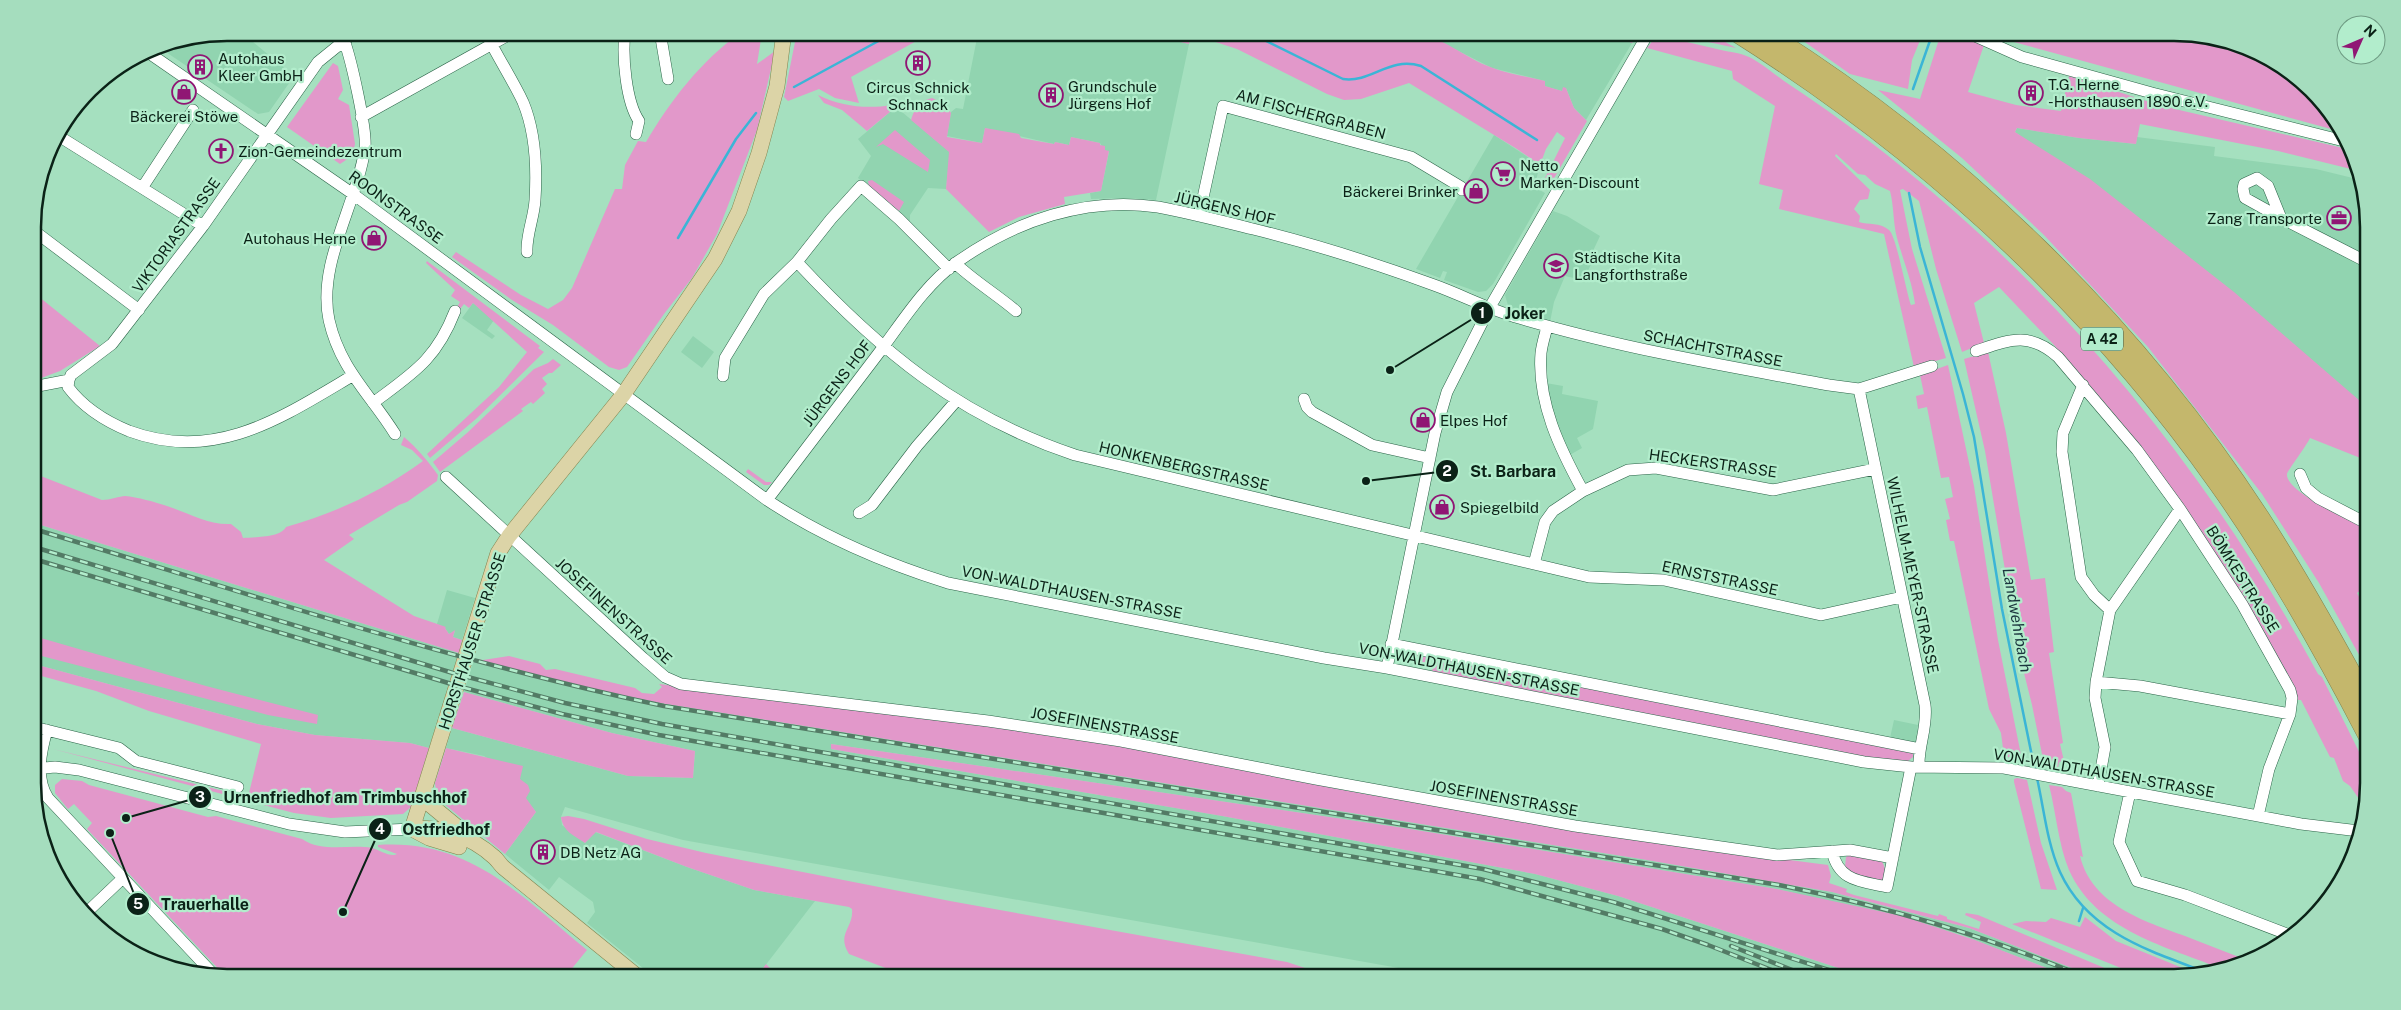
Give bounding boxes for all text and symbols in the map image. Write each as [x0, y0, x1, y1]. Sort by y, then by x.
north arrow [2336, 15, 2386, 65]
text: N [2361, 21, 2380, 40]
place label: Autohaus Kleer GmbH [218, 50, 303, 84]
building icon: Circus Schnick Schnack [905, 50, 931, 76]
building icon: Autohaus Kleer GmbH [187, 54, 213, 80]
place label: T.G. Herne -Horsthausen 1890 e.V. [2048, 76, 2208, 110]
place label: Grundschule Jürgens Hof [1068, 78, 1157, 112]
shop icon: Bäckerei Stöwe [171, 79, 197, 105]
place label: Circus Schnick Schnack [866, 79, 970, 113]
building icon: T.G. Herne -Horsthausen 1890 e.V. [2018, 80, 2044, 106]
building icon: Grundschule Jürgens Hof [1038, 82, 1064, 108]
street label: AM FISCHERGRABEN [1234, 86, 1388, 142]
place label: Bäckerei Stöwe [130, 108, 238, 125]
church icon: Zion-Gemeindezentrum [208, 138, 234, 164]
place label: Zion-Gemeindezentrum [238, 143, 402, 160]
place label: Netto Marken-Discount [1520, 157, 1640, 191]
supermarket icon: Netto Marken-Discount [1490, 161, 1516, 187]
street label: ROONSTRASSE [346, 167, 446, 247]
street label: VIKTORIASTRASSE [129, 174, 223, 296]
shop icon: Bäckerei Brinker [1463, 178, 1489, 204]
place label: Bäckerei Brinker [1343, 183, 1458, 200]
street label: JÜRGENS HOF [1173, 187, 1277, 228]
office icon: Zang Transporte [2326, 205, 2352, 231]
place label: Zang Transporte [2207, 210, 2322, 227]
shop icon: Autohaus Herne [361, 225, 387, 251]
place label: Autohaus Herne [243, 230, 356, 247]
place label: Städtische Kita Langforthstraße [1574, 249, 1688, 283]
school or university icon: Städtische Kita Langforthstraße [1543, 253, 1569, 279]
callout: Joker [1470, 298, 1555, 329]
text: 1 [1479, 304, 1485, 321]
text: Joker [1505, 304, 1546, 323]
street label: SCHACHTSTRASSE [1642, 326, 1784, 370]
road number: A 42 [2081, 328, 2123, 350]
street label: JÜRGENS HOF [798, 336, 875, 429]
shop icon: Elpes Hof [1410, 407, 1436, 433]
place label: Elpes Hof [1440, 412, 1508, 429]
street label: HONKENBERGSTRASSE [1097, 438, 1271, 494]
street label: HECKERSTRASSE [1648, 446, 1778, 480]
callout: St. Barbara [1435, 456, 1566, 487]
text: 2 [1442, 462, 1452, 479]
text: St. Barbara [1470, 462, 1556, 481]
street label: WILHELM-MEYER-STRASSE [1884, 475, 1942, 675]
shop icon: Spiegelbild [1429, 494, 1455, 520]
place label: Spiegelbild [1460, 499, 1539, 516]
street label: BÖMKESTRASSE [2203, 522, 2284, 636]
street label: HORSTHAUSER STRASSE [435, 550, 509, 732]
street label: JOSEFINENSTRASSE [553, 554, 675, 668]
street label: ERNSTSTRASSE [1660, 557, 1780, 599]
street label: VON-WALDTHAUSEN-STRASSE [960, 562, 1184, 622]
water label: Landwehrbach [1998, 566, 2036, 674]
street label: VON-WALDTHAUSEN-STRASSE [1357, 639, 1581, 699]
street label: JOSEFINENSTRASSE [1030, 704, 1180, 746]
street label: VON-WALDTHAUSEN-STRASSE [1992, 745, 2216, 801]
street label: JOSEFINENSTRASSE [1429, 777, 1579, 819]
callout: Urnenfriedhof am Trimbuschhof [188, 782, 476, 813]
text: 3 [195, 788, 205, 805]
text: Urnenfriedhof am Trimbuschhof [223, 788, 467, 807]
callout: Ostfriedhof [367, 814, 500, 845]
text: 4 [375, 820, 385, 837]
text: Ostfriedhof [402, 820, 490, 839]
building icon: DB Netz AG [530, 839, 556, 865]
place label: DB Netz AG [560, 844, 641, 861]
callout: Trauerhalle [126, 888, 259, 919]
text: 5 [133, 895, 143, 912]
text: Trauerhalle [161, 895, 249, 914]

